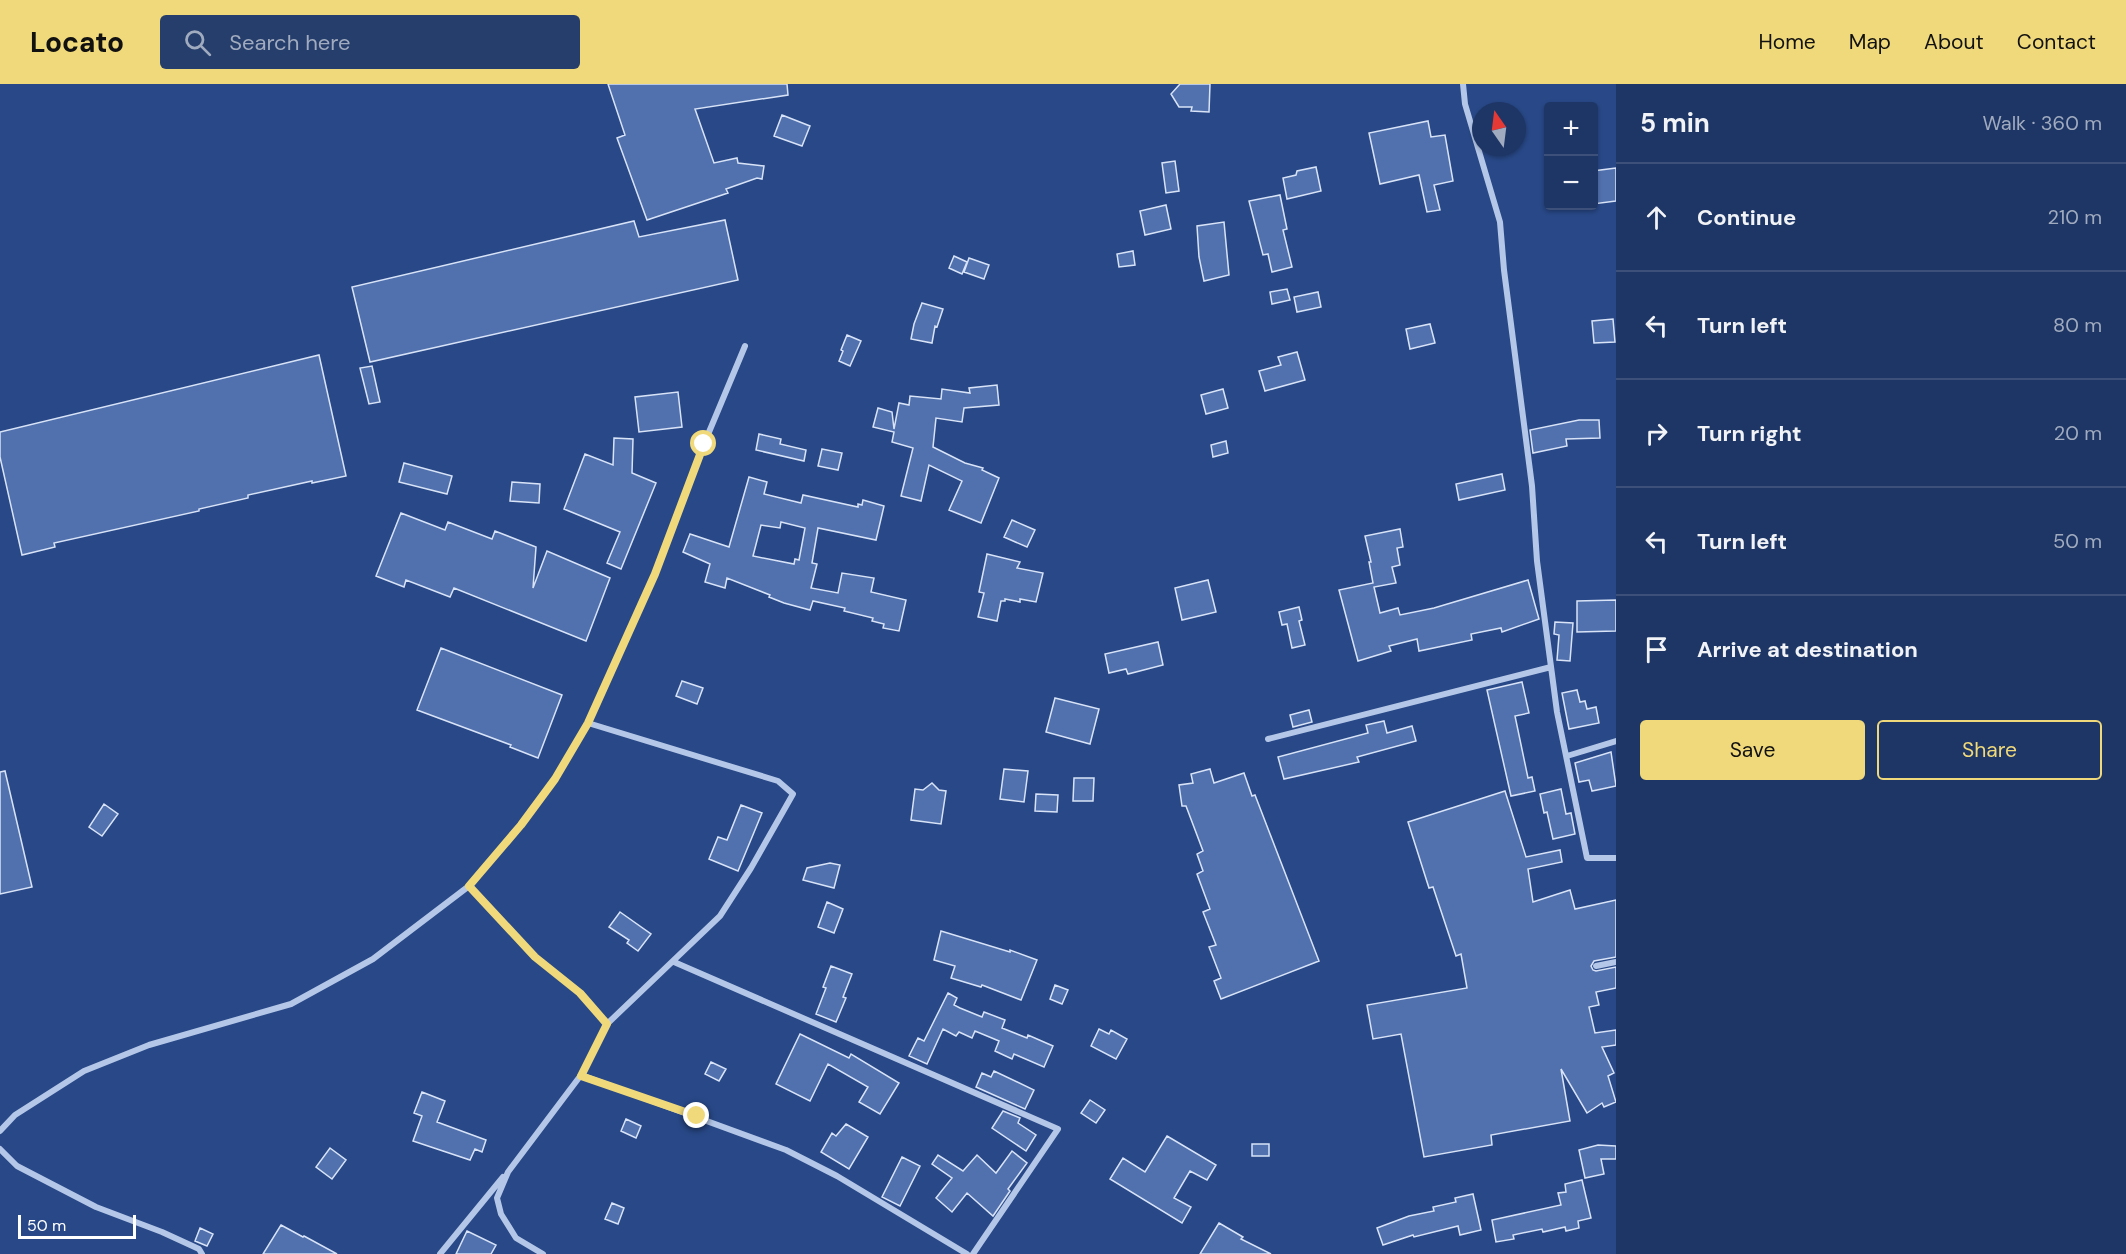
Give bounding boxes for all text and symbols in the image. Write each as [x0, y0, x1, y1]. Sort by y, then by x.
search box [160, 15, 580, 69]
text: Locato [30, 24, 124, 61]
icon: search [181, 26, 214, 59]
text: Search here [229, 28, 351, 57]
text: Home [1758, 28, 1816, 56]
text: Map [1849, 28, 1891, 56]
text: About [1924, 28, 1984, 56]
text: Contact [2017, 28, 2096, 56]
north arrow [1472, 102, 1526, 156]
map controls [1544, 102, 1598, 210]
button: + [1544, 102, 1598, 156]
text: 5 min [1640, 106, 1710, 140]
text: Walk · 360 m [1982, 110, 2102, 136]
button: − [1544, 156, 1598, 210]
icon: ahead [1640, 201, 1673, 234]
text: Continue [1697, 203, 1796, 232]
text: 210 m [2047, 204, 2102, 230]
icon: left [1640, 309, 1673, 342]
text: Turn left [1697, 311, 1787, 340]
text: 80 m [2053, 312, 2102, 338]
icon: right [1640, 417, 1673, 450]
text: Turn right [1697, 419, 1802, 448]
text: 20 m [2054, 420, 2102, 446]
route start [690, 430, 716, 456]
icon: left [1640, 525, 1673, 558]
text: Turn left [1697, 527, 1787, 556]
text: 50 m [2053, 528, 2102, 554]
icon: arrive [1640, 633, 1673, 666]
text: Arrive at destination [1697, 635, 1918, 664]
button: Save [1640, 720, 1865, 780]
button: Share [1877, 720, 2102, 780]
route end [683, 1102, 709, 1128]
scale bar [18, 1212, 136, 1240]
text: 50 m [27, 1215, 66, 1236]

